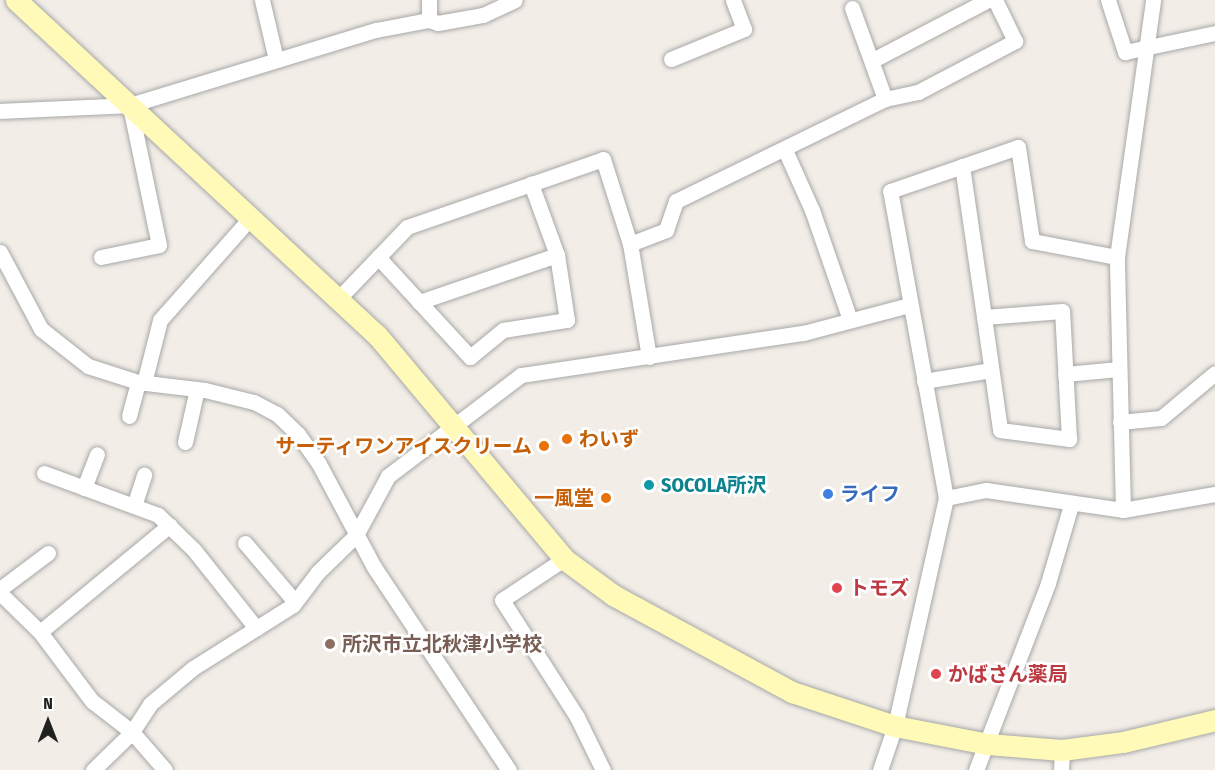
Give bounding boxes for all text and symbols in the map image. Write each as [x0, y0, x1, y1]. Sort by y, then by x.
place label: わいず [579, 427, 639, 451]
marker: わいず [560, 432, 574, 446]
place label: サーティワンアイスクリーム [272, 434, 532, 458]
marker: サーティワンアイスクリーム [537, 439, 551, 453]
place label: SOCOLA所沢 [661, 473, 767, 497]
marker: SOCOLA所沢 [642, 478, 656, 492]
place label: ライフ [840, 482, 900, 506]
place label: 一風堂 [534, 486, 594, 510]
marker: ライフ [821, 487, 835, 501]
marker: 一風堂 [599, 491, 613, 505]
place label: トモズ [849, 576, 909, 600]
marker: トモズ [830, 581, 844, 595]
place label: 所沢市立北秋津小学校 [342, 632, 542, 656]
marker: 所沢市立北秋津小学校 [323, 637, 337, 651]
place label: かばさん薬局 [948, 662, 1068, 686]
marker: かばさん薬局 [929, 667, 943, 681]
north arrow [18, 692, 78, 752]
text: N [43, 694, 53, 713]

